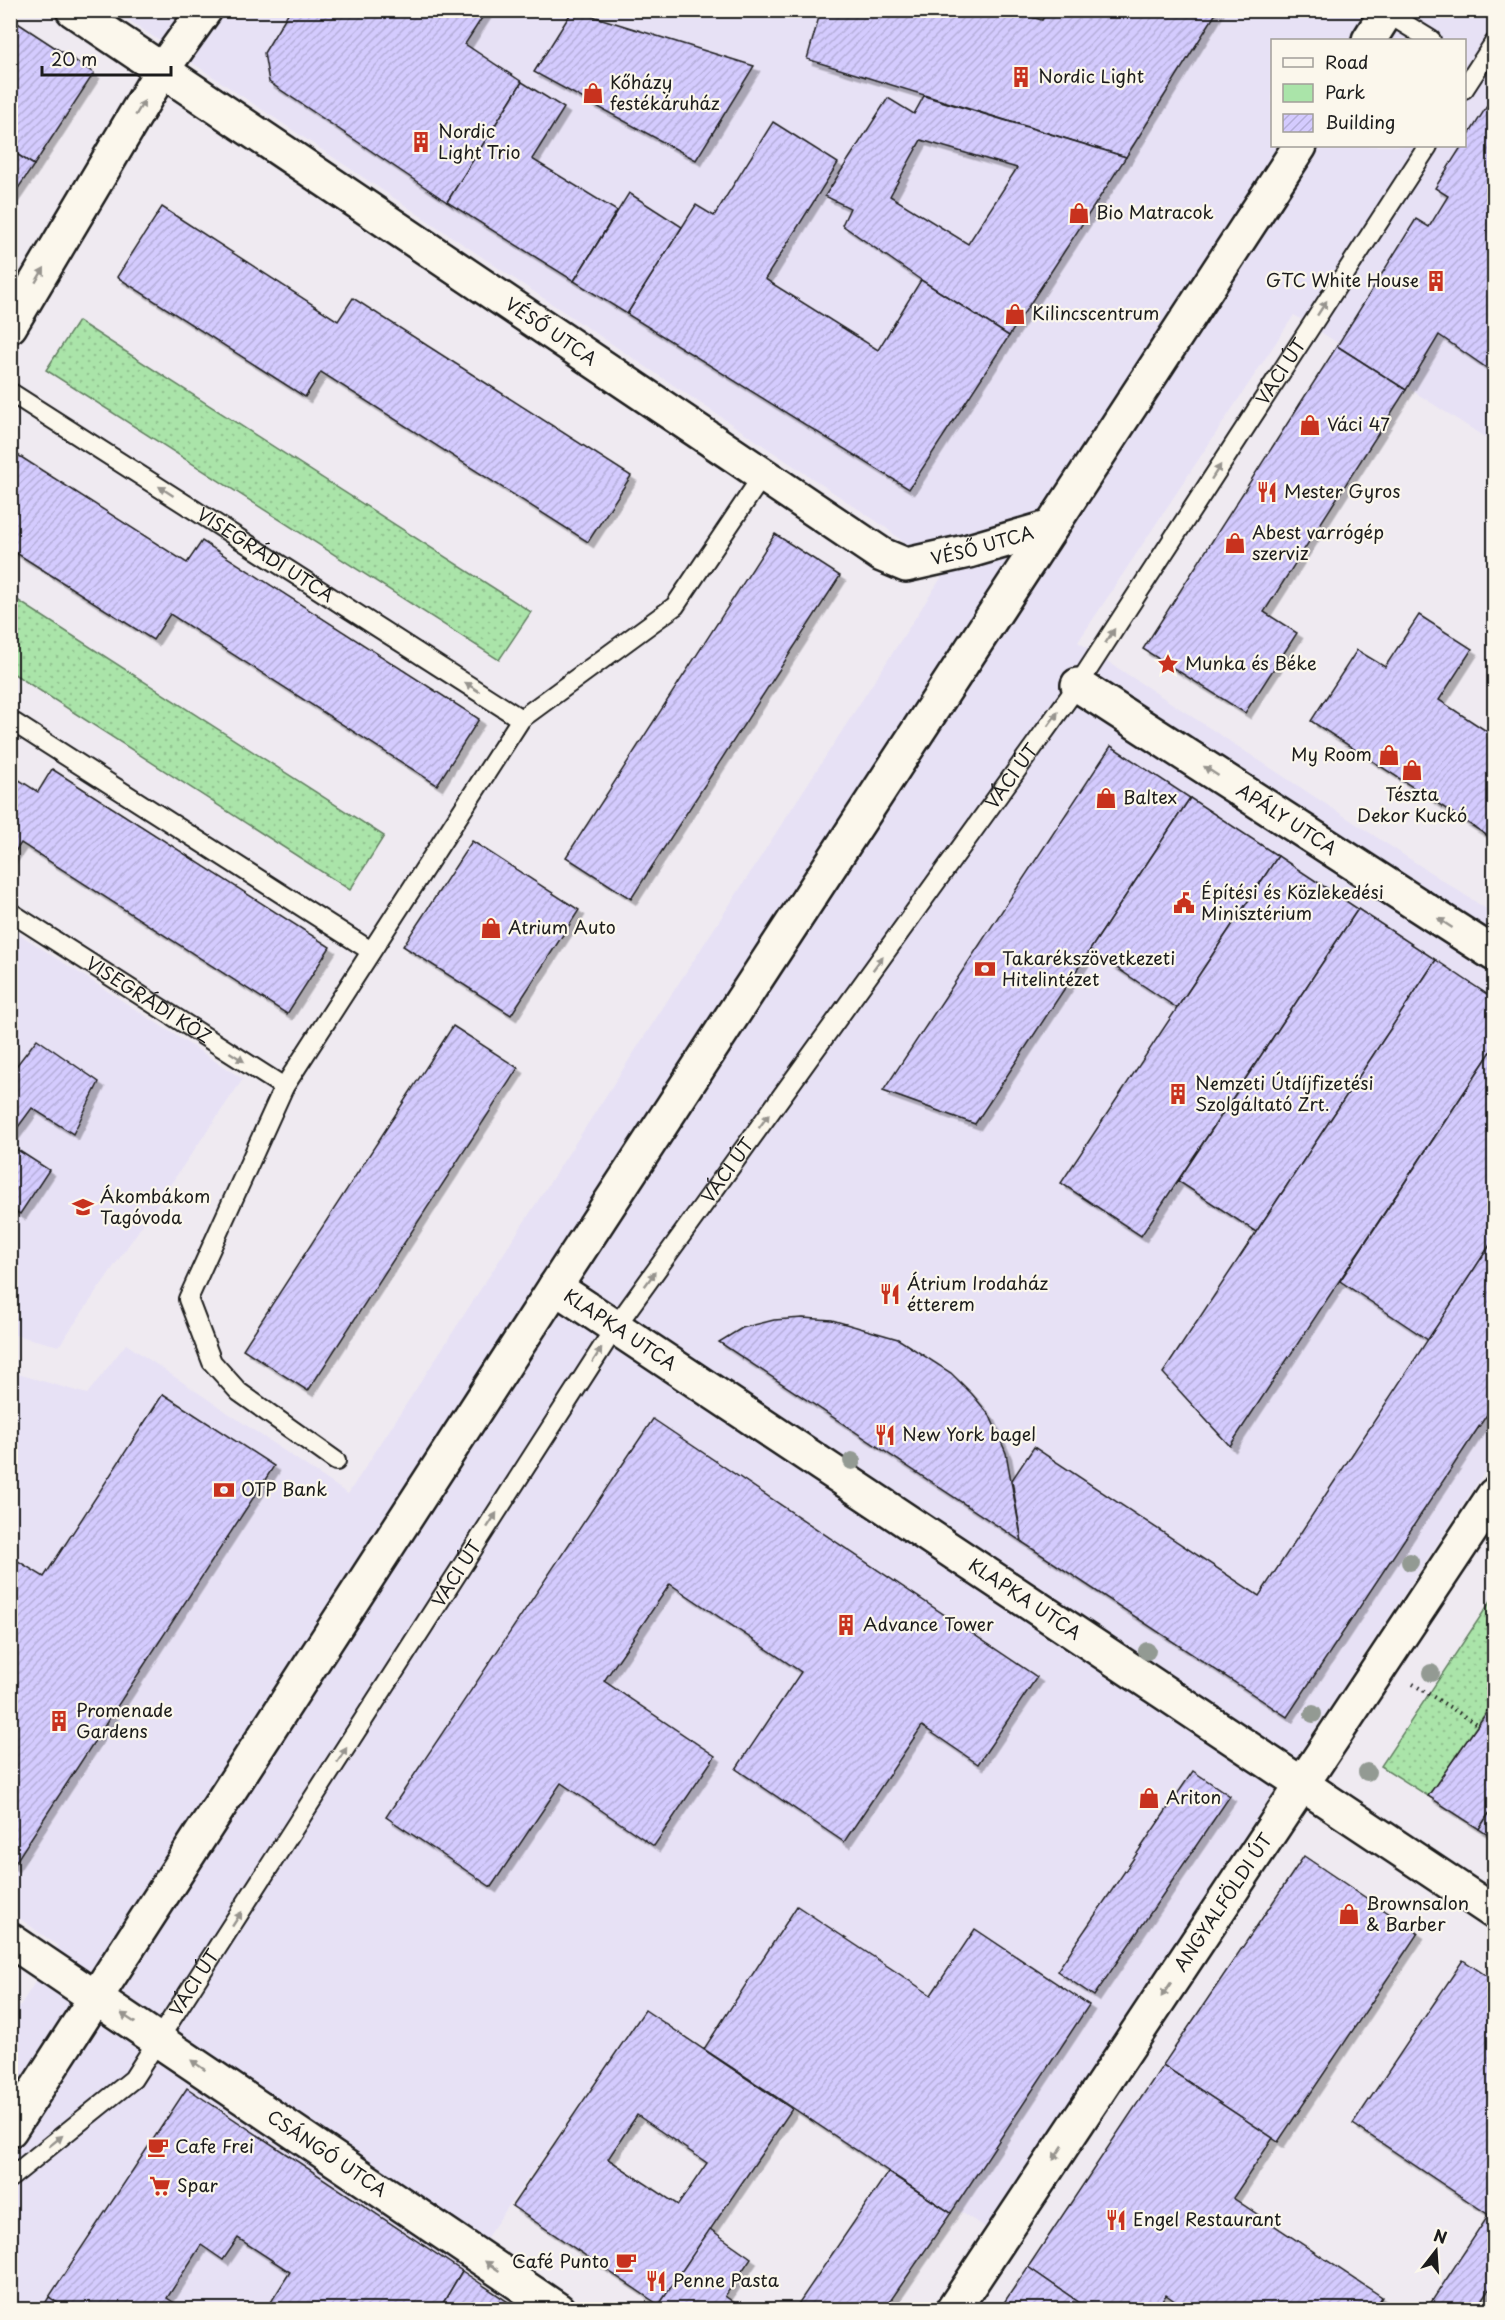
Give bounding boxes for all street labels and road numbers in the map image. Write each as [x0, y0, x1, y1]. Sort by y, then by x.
street label: VÉSŐ UTCA [500, 290, 603, 371]
street label: VÁCI ÚT [1248, 332, 1312, 410]
street label: VISEGRÁDI UTCA [192, 500, 340, 608]
street label: VÉSŐ UTCA [928, 518, 1036, 571]
street label: VÁCI ÚT [978, 737, 1044, 814]
street label: APÁLY UTCA [1232, 776, 1342, 861]
street label: VISEGRÁDI KÖZ [81, 949, 217, 1049]
street label: VÁCI ÚT [694, 1131, 760, 1208]
street label: KLAPKA UTCA [559, 1282, 683, 1376]
street label: VÁCI ÚT [424, 1534, 488, 1612]
street label: KLAPKA UTCA [964, 1551, 1087, 1646]
street label: ANGYALFÖLDI ÚT [1166, 1826, 1278, 1976]
street label: VÁCI ÚT [162, 1943, 225, 2021]
street label: CSÁNGÓ UTCA [262, 2102, 393, 2203]

